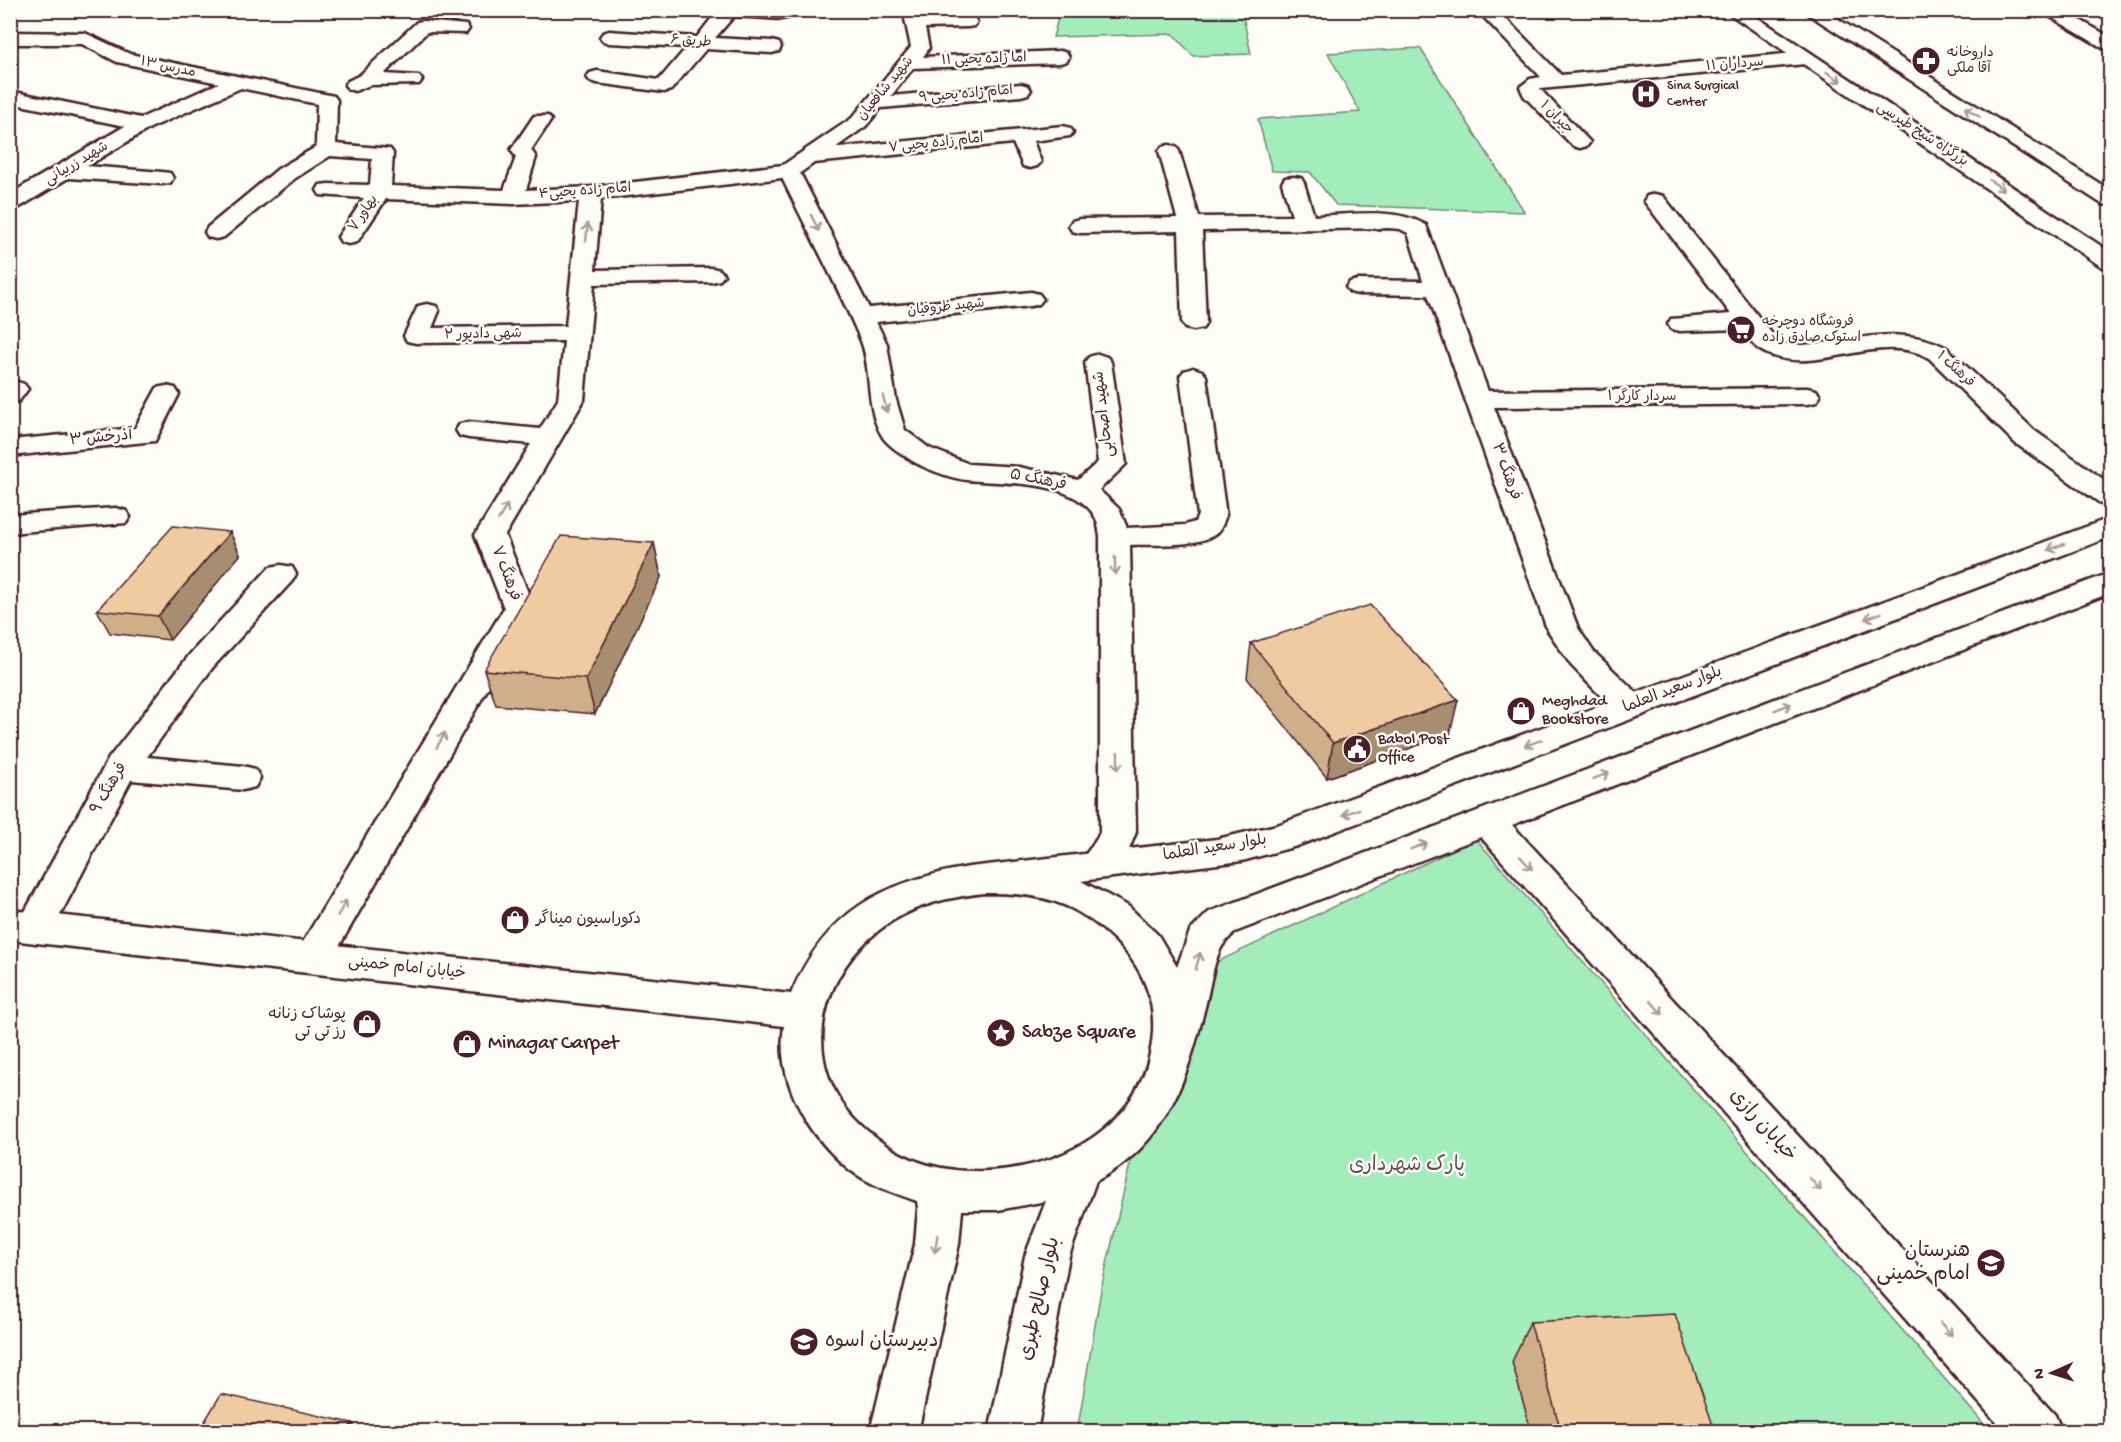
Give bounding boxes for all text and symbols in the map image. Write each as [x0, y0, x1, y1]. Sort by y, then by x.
street label: طریق ۶ [670, 32, 712, 52]
pharmacy icon: داروخانه آقا ملکی [1910, 45, 1942, 77]
place label: داروخانه آقا ملکی [1947, 45, 1994, 78]
street label: اما زاده یحیی ۱۱ [941, 50, 1027, 70]
street label: مدرس ۱۳ [139, 54, 197, 82]
street label: شهید شافعیان [854, 54, 918, 124]
street label: سرداران ۱۱ [1705, 54, 1765, 76]
one-way arrow [1826, 71, 1843, 84]
hospital icon: Sina Surgical Center [1630, 78, 1662, 110]
place label: Sina Surgical Center [1667, 78, 1739, 111]
street label: امام زاده یحیی ۹ [918, 82, 1014, 108]
street label: بزرگراه شیخ طبرسی [1873, 97, 1972, 171]
street label: جیران ۱ [1536, 98, 1576, 138]
one-way arrow [1964, 106, 1981, 118]
street label: امام زاده یحیی ۷ [888, 131, 984, 157]
street label: شهید زربیانی [42, 138, 112, 190]
one-way arrow [1988, 179, 2005, 191]
street label: امام زاده یحیی۴ [538, 180, 632, 204]
street label: بهاور ۷ [346, 192, 382, 236]
one-way arrow [810, 214, 822, 232]
one-way arrow [582, 222, 593, 242]
street label: شهید ظروفیان [907, 295, 985, 321]
place label: فروشگاه دوچرخه استوک صادق زاده [1762, 312, 1861, 347]
supermarket icon: فروشگاه دوچرخه استوک صادق زاده [1725, 314, 1757, 346]
street label: شهی دادپور ۲ [444, 326, 522, 344]
street label: فرهنگ ۱ [1932, 347, 1979, 392]
street label: شهید اصحابی [1090, 370, 1120, 458]
street label: سردار کارگر ۱ [1608, 387, 1676, 406]
one-way arrow [879, 394, 891, 413]
street label: آذرخش ۳ [69, 426, 134, 451]
street label: فرهنگ ۳ [1486, 440, 1527, 503]
street label: فرهنگ ۵ [1008, 463, 1069, 496]
one-way arrow [498, 504, 510, 521]
street label: فرهنگ ۷ [486, 543, 527, 604]
one-way arrow [2047, 543, 2066, 554]
one-way arrow [1109, 556, 1121, 576]
one-way arrow [1864, 611, 1883, 622]
street label: بلوار سعید العلما [1621, 663, 1725, 719]
place label: Meghdad Bookstore [1541, 693, 1609, 730]
shop icon: Meghdad Bookstore [1505, 695, 1537, 727]
one-way arrow [1773, 700, 1792, 711]
place label: Babol Post Office [1377, 731, 1450, 768]
one-way arrow [436, 732, 448, 749]
public building icon: Babol Post Office [1341, 733, 1373, 765]
one-way arrow [1524, 739, 1543, 750]
one-way arrow [1112, 751, 1124, 771]
street label: فرهنگ ۹ [85, 758, 132, 818]
one-way arrow [1591, 770, 1610, 781]
one-way arrow [1342, 807, 1361, 818]
street label: بلوار سعید العلما [1162, 831, 1268, 867]
one-way arrow [1409, 840, 1428, 851]
one-way arrow [1519, 856, 1533, 871]
one-way arrow [337, 900, 349, 917]
shop icon: دکوراسیون میناگر [499, 904, 531, 936]
place label: دکوراسیون میناگر [534, 908, 641, 930]
one-way arrow [1193, 951, 1204, 970]
street label: خیابان امام خمینی [347, 953, 467, 985]
one-way arrow [1650, 1000, 1664, 1015]
place label: پوشاک زنانه رز تی تی [268, 1006, 346, 1043]
shop icon: پوشاک زنانه رز تی تی [351, 1008, 383, 1040]
place icon: Sabze Square [985, 1017, 1017, 1049]
place label: Sabze Square [1022, 1022, 1137, 1045]
shop icon: Minagar Carpet [451, 1028, 483, 1060]
place label: Minagar Carpet [488, 1033, 620, 1056]
street label: خیابان رازی [1723, 1084, 1801, 1167]
park label: پارک شهرداری [1349, 1154, 1465, 1178]
one-way arrow [1808, 1177, 1822, 1192]
one-way arrow [930, 1234, 941, 1253]
street label: بلوار صالح طبری [1015, 1235, 1066, 1363]
place label: هنرستان امام خمینی [1876, 1240, 1970, 1287]
school or university icon: هنرستان امام خمینی [1975, 1247, 2007, 1279]
one-way arrow [1939, 1322, 1953, 1337]
school or university icon: دبیرستان اسوه [788, 1326, 820, 1358]
place label: دبیرستان اسوه [825, 1330, 939, 1354]
north arrow [2022, 1343, 2082, 1403]
text: N [2031, 1367, 2050, 1379]

